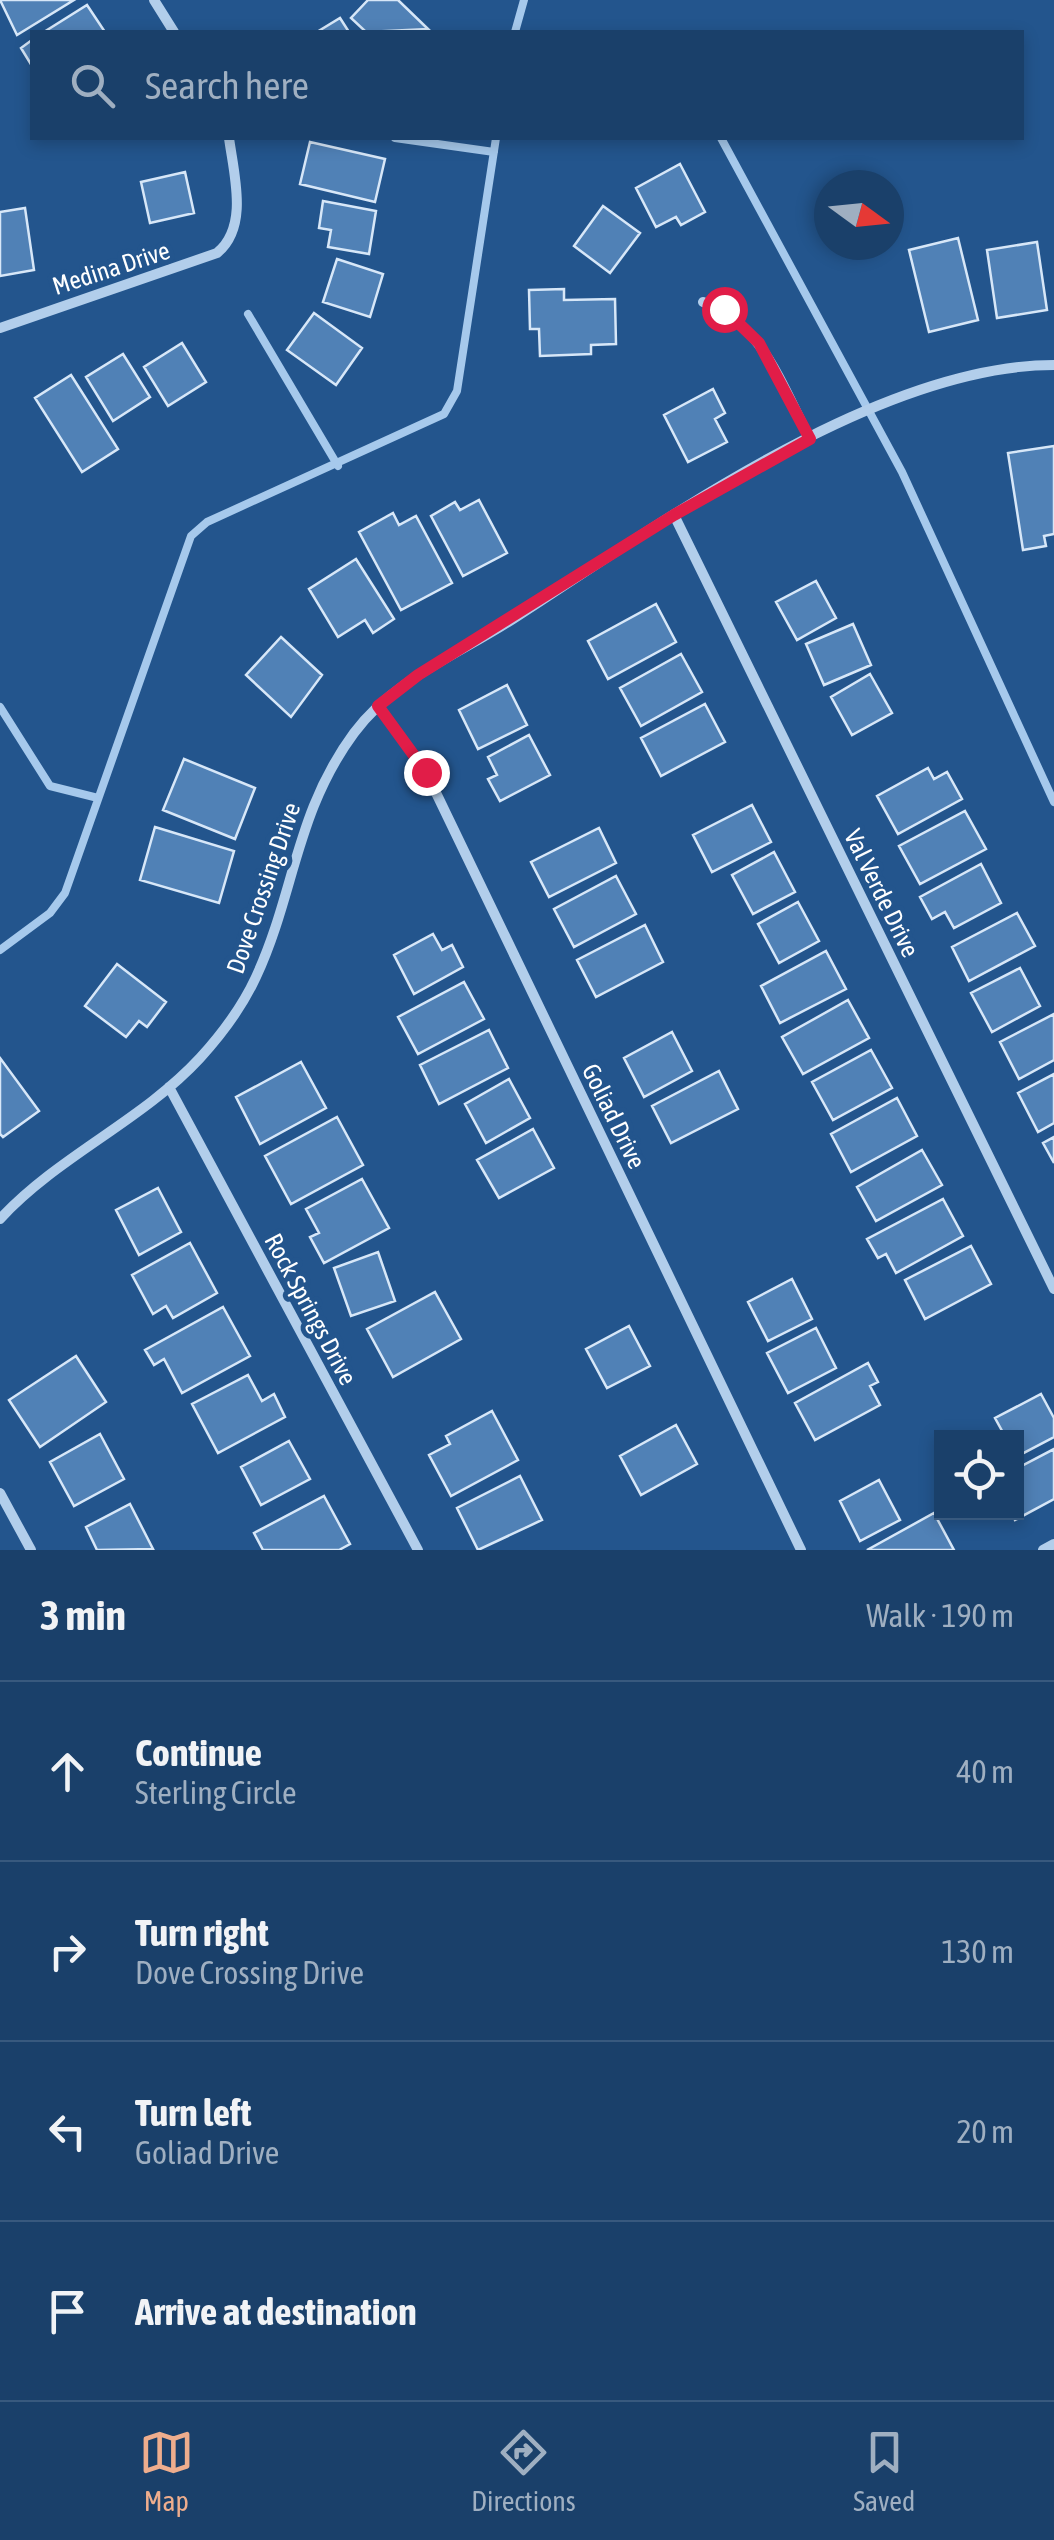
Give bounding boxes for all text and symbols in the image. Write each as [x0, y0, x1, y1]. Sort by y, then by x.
search box [30, 30, 1024, 140]
icon: search [65, 58, 120, 113]
text: Search here [145, 64, 309, 107]
north arrow [814, 170, 904, 260]
street label: Medina Drive [49, 236, 173, 300]
route start [702, 287, 748, 333]
route end [404, 750, 450, 796]
street label: Dove Crossing Drive [221, 799, 305, 977]
street label: Val Verde Drive [839, 825, 925, 961]
street label: Goliad Drive [577, 1059, 651, 1173]
street label: Rock Springs Drive [259, 1229, 363, 1389]
map controls [934, 1430, 1024, 1520]
button: locate [934, 1430, 1024, 1520]
text: 3 min [40, 1591, 126, 1639]
text: Walk · 190 m [866, 1597, 1014, 1634]
text: Continue [135, 1731, 262, 1774]
icon: ahead [40, 1744, 95, 1799]
text: 40 m [956, 1753, 1014, 1790]
text: Sterling Circle [135, 1774, 297, 1811]
text: Turn right [135, 1911, 269, 1954]
icon: right [40, 1924, 95, 1979]
text: 130 m [941, 1933, 1014, 1970]
text: Dove Crossing Drive [135, 1954, 364, 1991]
text: Turn left [135, 2091, 251, 2134]
icon: left [40, 2104, 95, 2159]
text: 20 m [956, 2113, 1014, 2150]
text: Goliad Drive [135, 2134, 279, 2171]
icon: arrive [40, 2284, 95, 2339]
text: Arrive at destination [135, 2290, 417, 2333]
tab: Map [139, 2425, 194, 2517]
tab: Directions [471, 2425, 576, 2517]
tab: Saved [853, 2425, 915, 2517]

